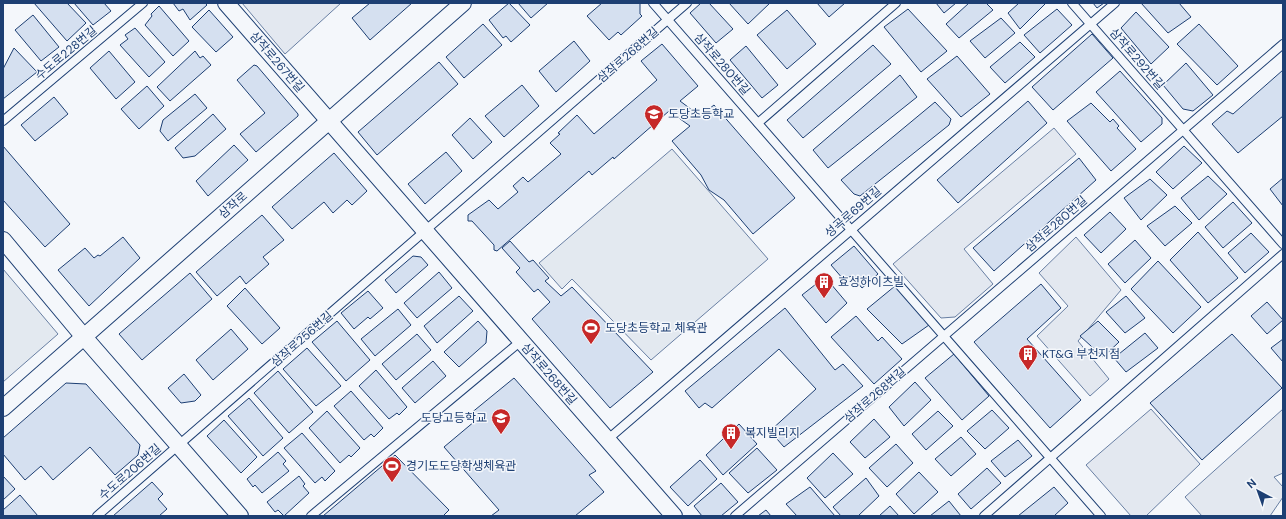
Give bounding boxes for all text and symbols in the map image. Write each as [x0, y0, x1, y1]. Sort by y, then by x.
street label: 수도로228번길 [32, 22, 100, 84]
street label: 삼작로268번길 [594, 24, 662, 86]
street label: 삼작로292번길 [1106, 25, 1168, 93]
street label: 삼작로267번길 [246, 28, 308, 96]
street label: 삼작로280번길 [691, 30, 753, 98]
school or university icon: 도당초등학교 [643, 103, 665, 131]
place label: 도당초등학교 [668, 106, 734, 122]
street label: 성곡로69번길 [821, 183, 885, 241]
street label: 삼작로 [215, 188, 251, 222]
street label: 삼작로280번길 [1022, 193, 1090, 255]
building icon: 효성하이츠빌 [813, 271, 835, 299]
place label: 효성하이츠빌 [838, 274, 904, 290]
street label: 삼작로256번길 [268, 308, 336, 370]
sports icon: 도당초등학교 체육관 [580, 317, 602, 345]
place label: 도당초등학교 체육관 [605, 320, 708, 336]
street label: 삼작로268번길 [518, 340, 580, 408]
building icon: KT&G 부천지점 [1017, 343, 1039, 371]
place label: KT&G 부천지점 [1042, 346, 1120, 362]
street label: 삼작로268번길 [841, 364, 909, 426]
school or university icon: 도당고등학교 [490, 407, 512, 435]
place label: 도당고등학교 [421, 410, 487, 426]
building icon: 복지빌리지 [720, 422, 742, 450]
place label: 복지빌리지 [745, 425, 800, 441]
street label: 수도로206번길 [95, 440, 165, 504]
sports icon: 경기도도당학생체육관 [381, 455, 403, 483]
place label: 경기도도당학생체육관 [406, 458, 516, 474]
north arrow [1238, 471, 1278, 511]
text: N [1244, 476, 1259, 491]

